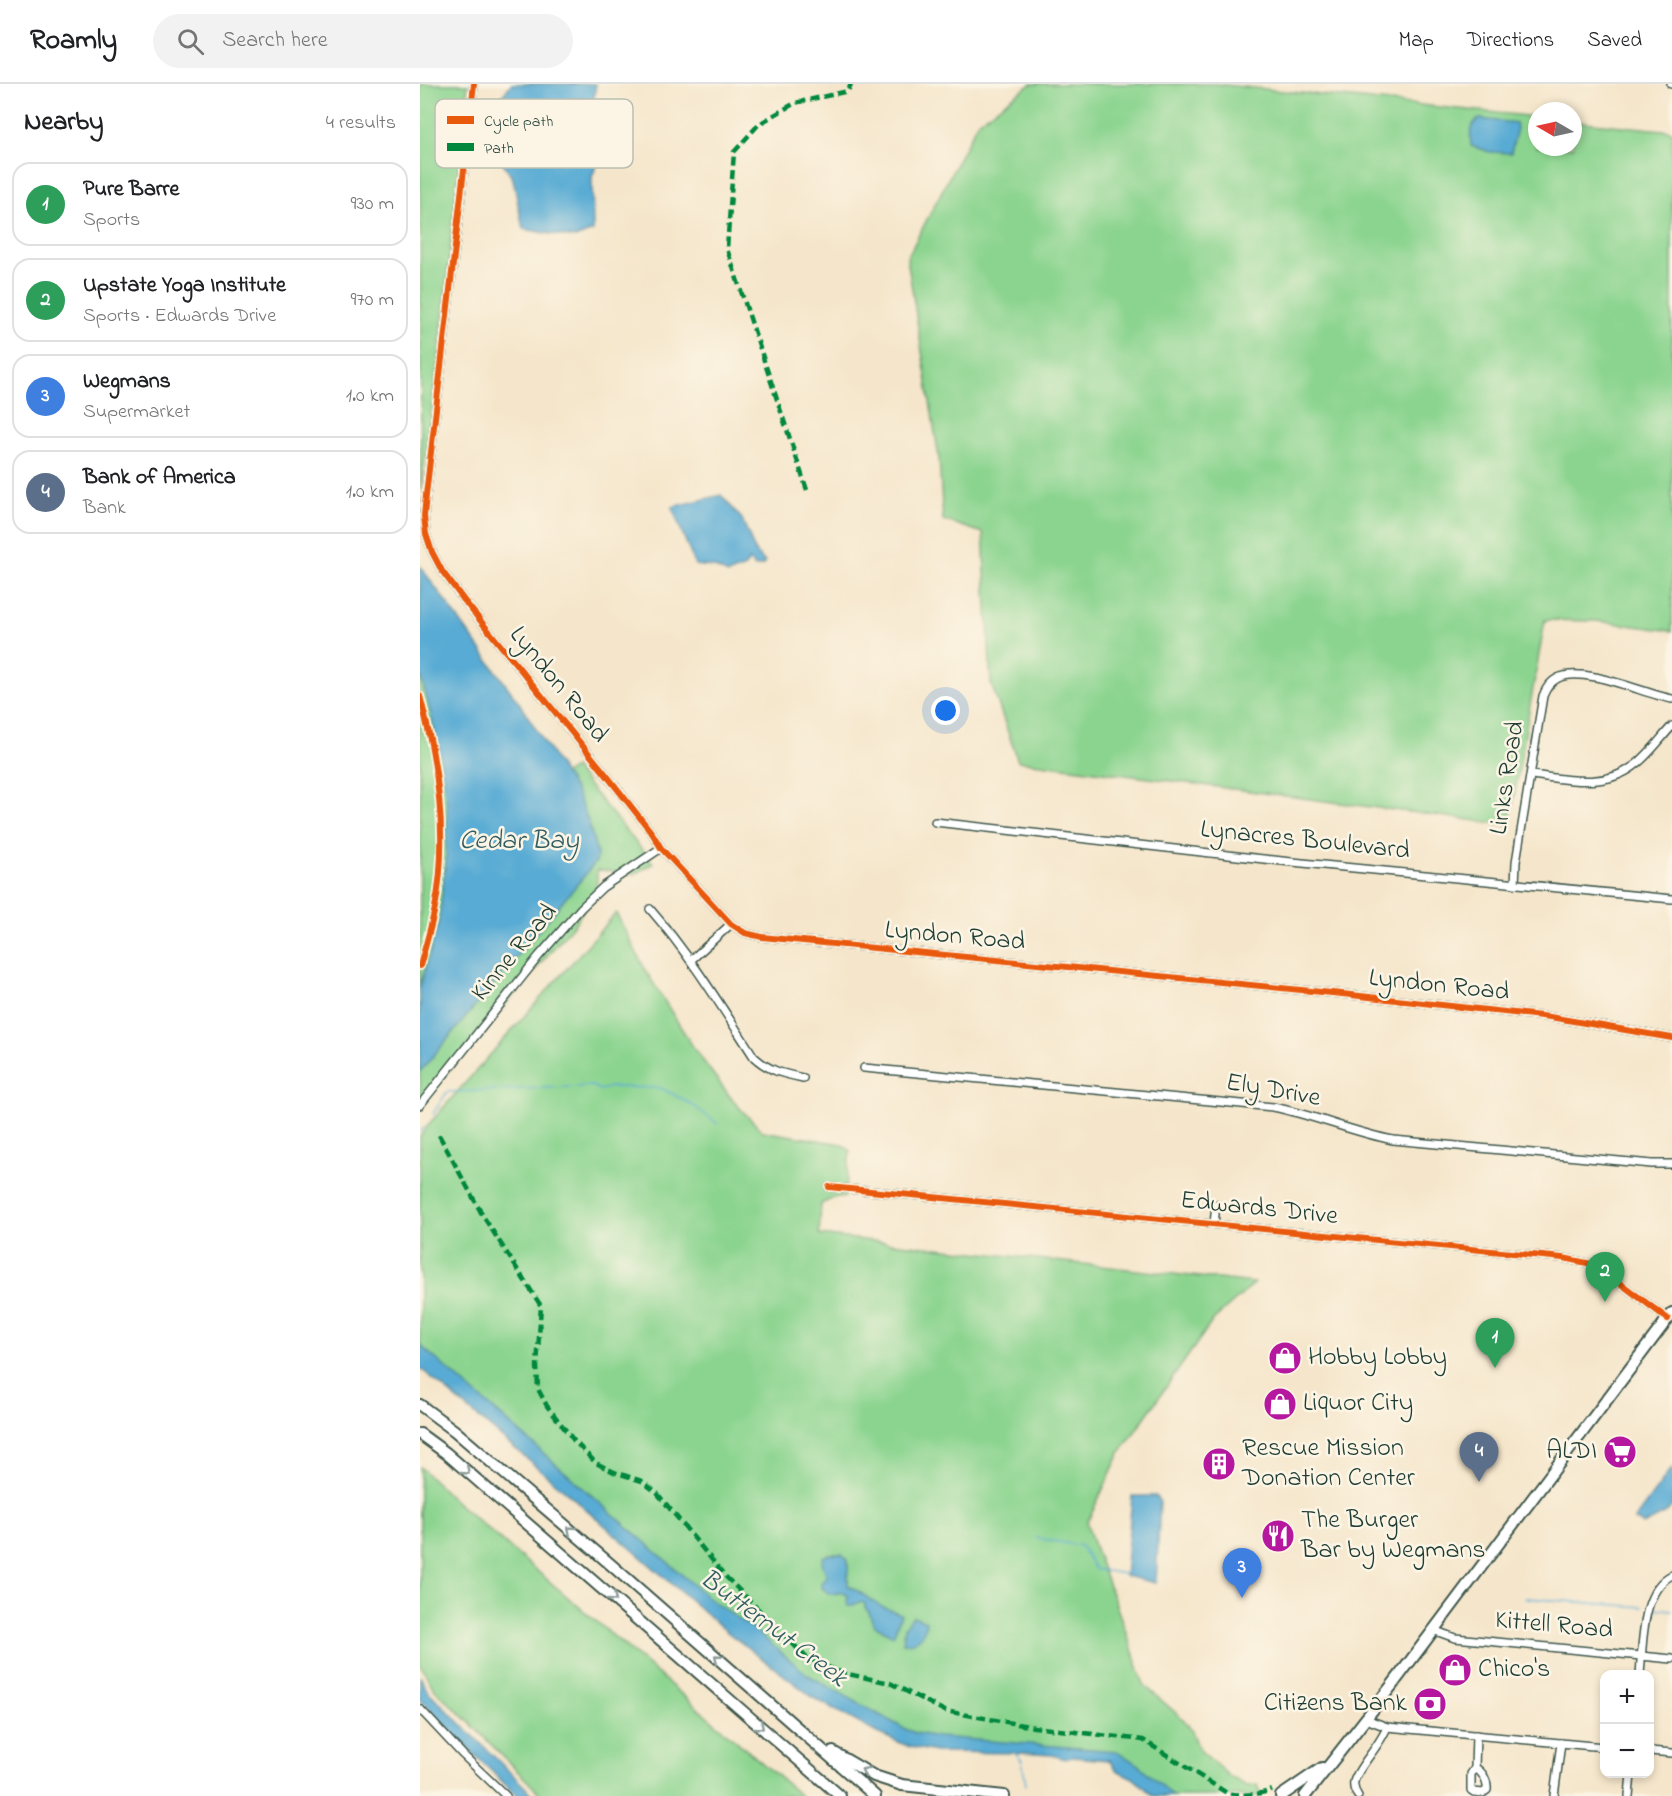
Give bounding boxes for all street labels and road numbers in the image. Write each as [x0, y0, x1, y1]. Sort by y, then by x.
street label: Lyndon Road [499, 618, 617, 752]
street label: Links Road [1480, 718, 1536, 838]
street label: Lynacres Boulevard [1198, 811, 1412, 871]
street label: Kinne Road [463, 895, 568, 1010]
street label: Lyndon Road [883, 912, 1027, 962]
street label: Lyndon Road [1367, 960, 1511, 1012]
street label: Ely Drive [1223, 1064, 1324, 1118]
street label: Edwards Drive [1178, 1182, 1340, 1236]
street label: Kittell Road [1493, 1602, 1615, 1650]

